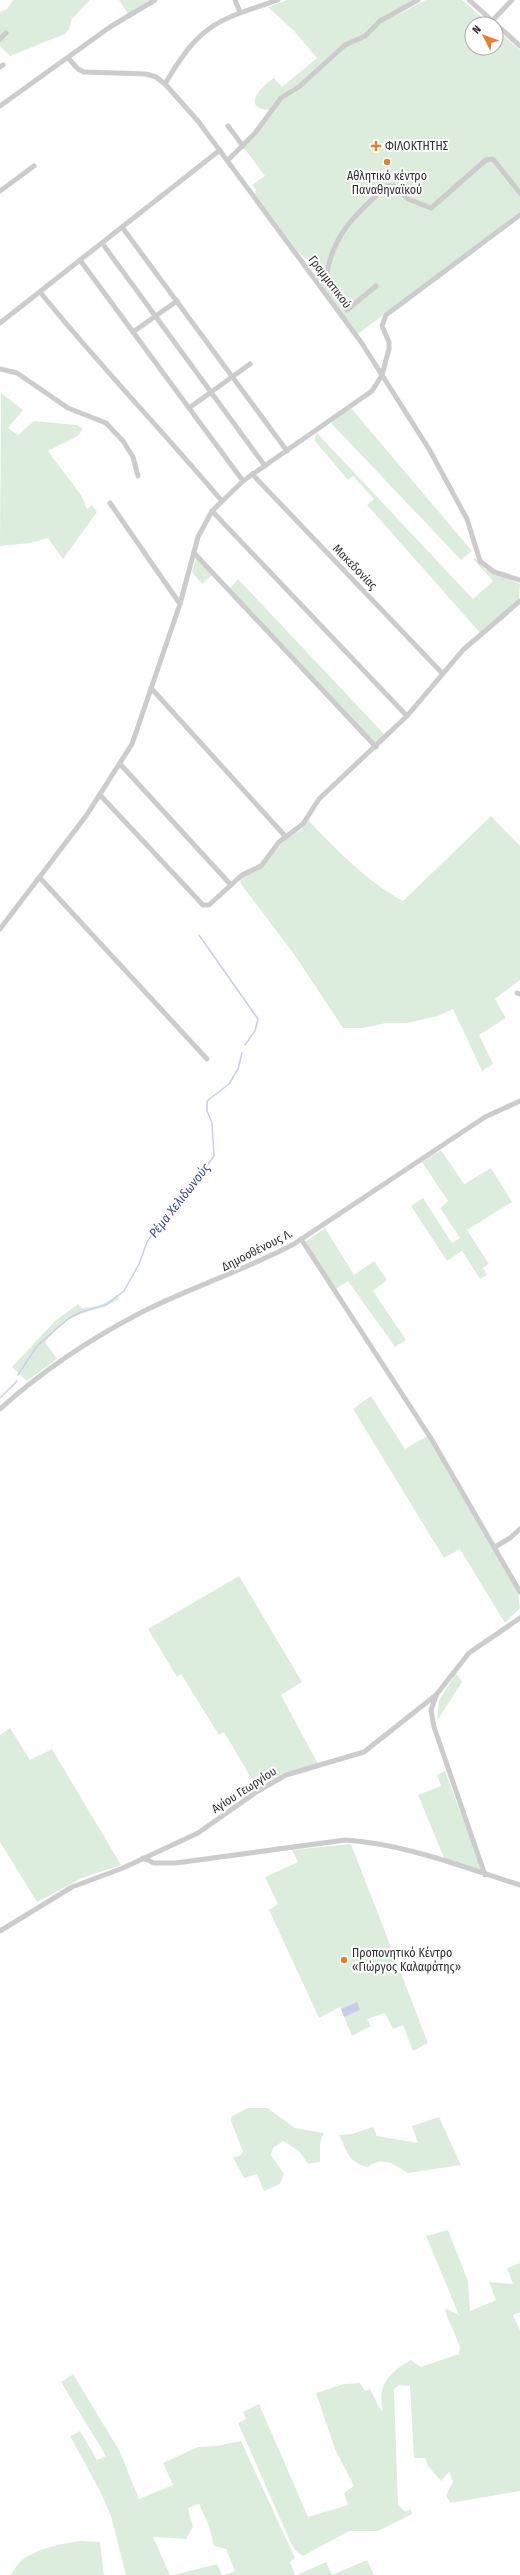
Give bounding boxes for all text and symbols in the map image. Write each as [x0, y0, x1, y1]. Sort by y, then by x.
north arrow [464, 16, 504, 56]
text: N [470, 23, 484, 36]
place label: ΦΙΛΟΚΤΗΤΗΣ [385, 139, 448, 153]
marker: ΦΙΛΟΚΤΗΤΗΣ [370, 140, 382, 152]
marker: Αθλητικό κέντρο Παναθηναϊκού [382, 157, 392, 167]
place label: Αθλητικό κέντρο Παναθηναϊκού [347, 169, 427, 197]
street label: Γραμματικού [306, 253, 354, 311]
street label: Μακεδονίας [330, 541, 380, 593]
water label: Ρέμα Χελιδωνούς [146, 1160, 213, 1240]
street label: Δημοσθένους Λ. [219, 1226, 295, 1274]
street label: Αγίου Γεωργίου [209, 1764, 279, 1816]
place label: Προπονητικό Κέντρο «Γιώργος Καλαφάτης» [352, 1946, 461, 1974]
marker: Προπονητικό Κέντρο «Γιώργος Καλαφάτης» [339, 1955, 349, 1965]

